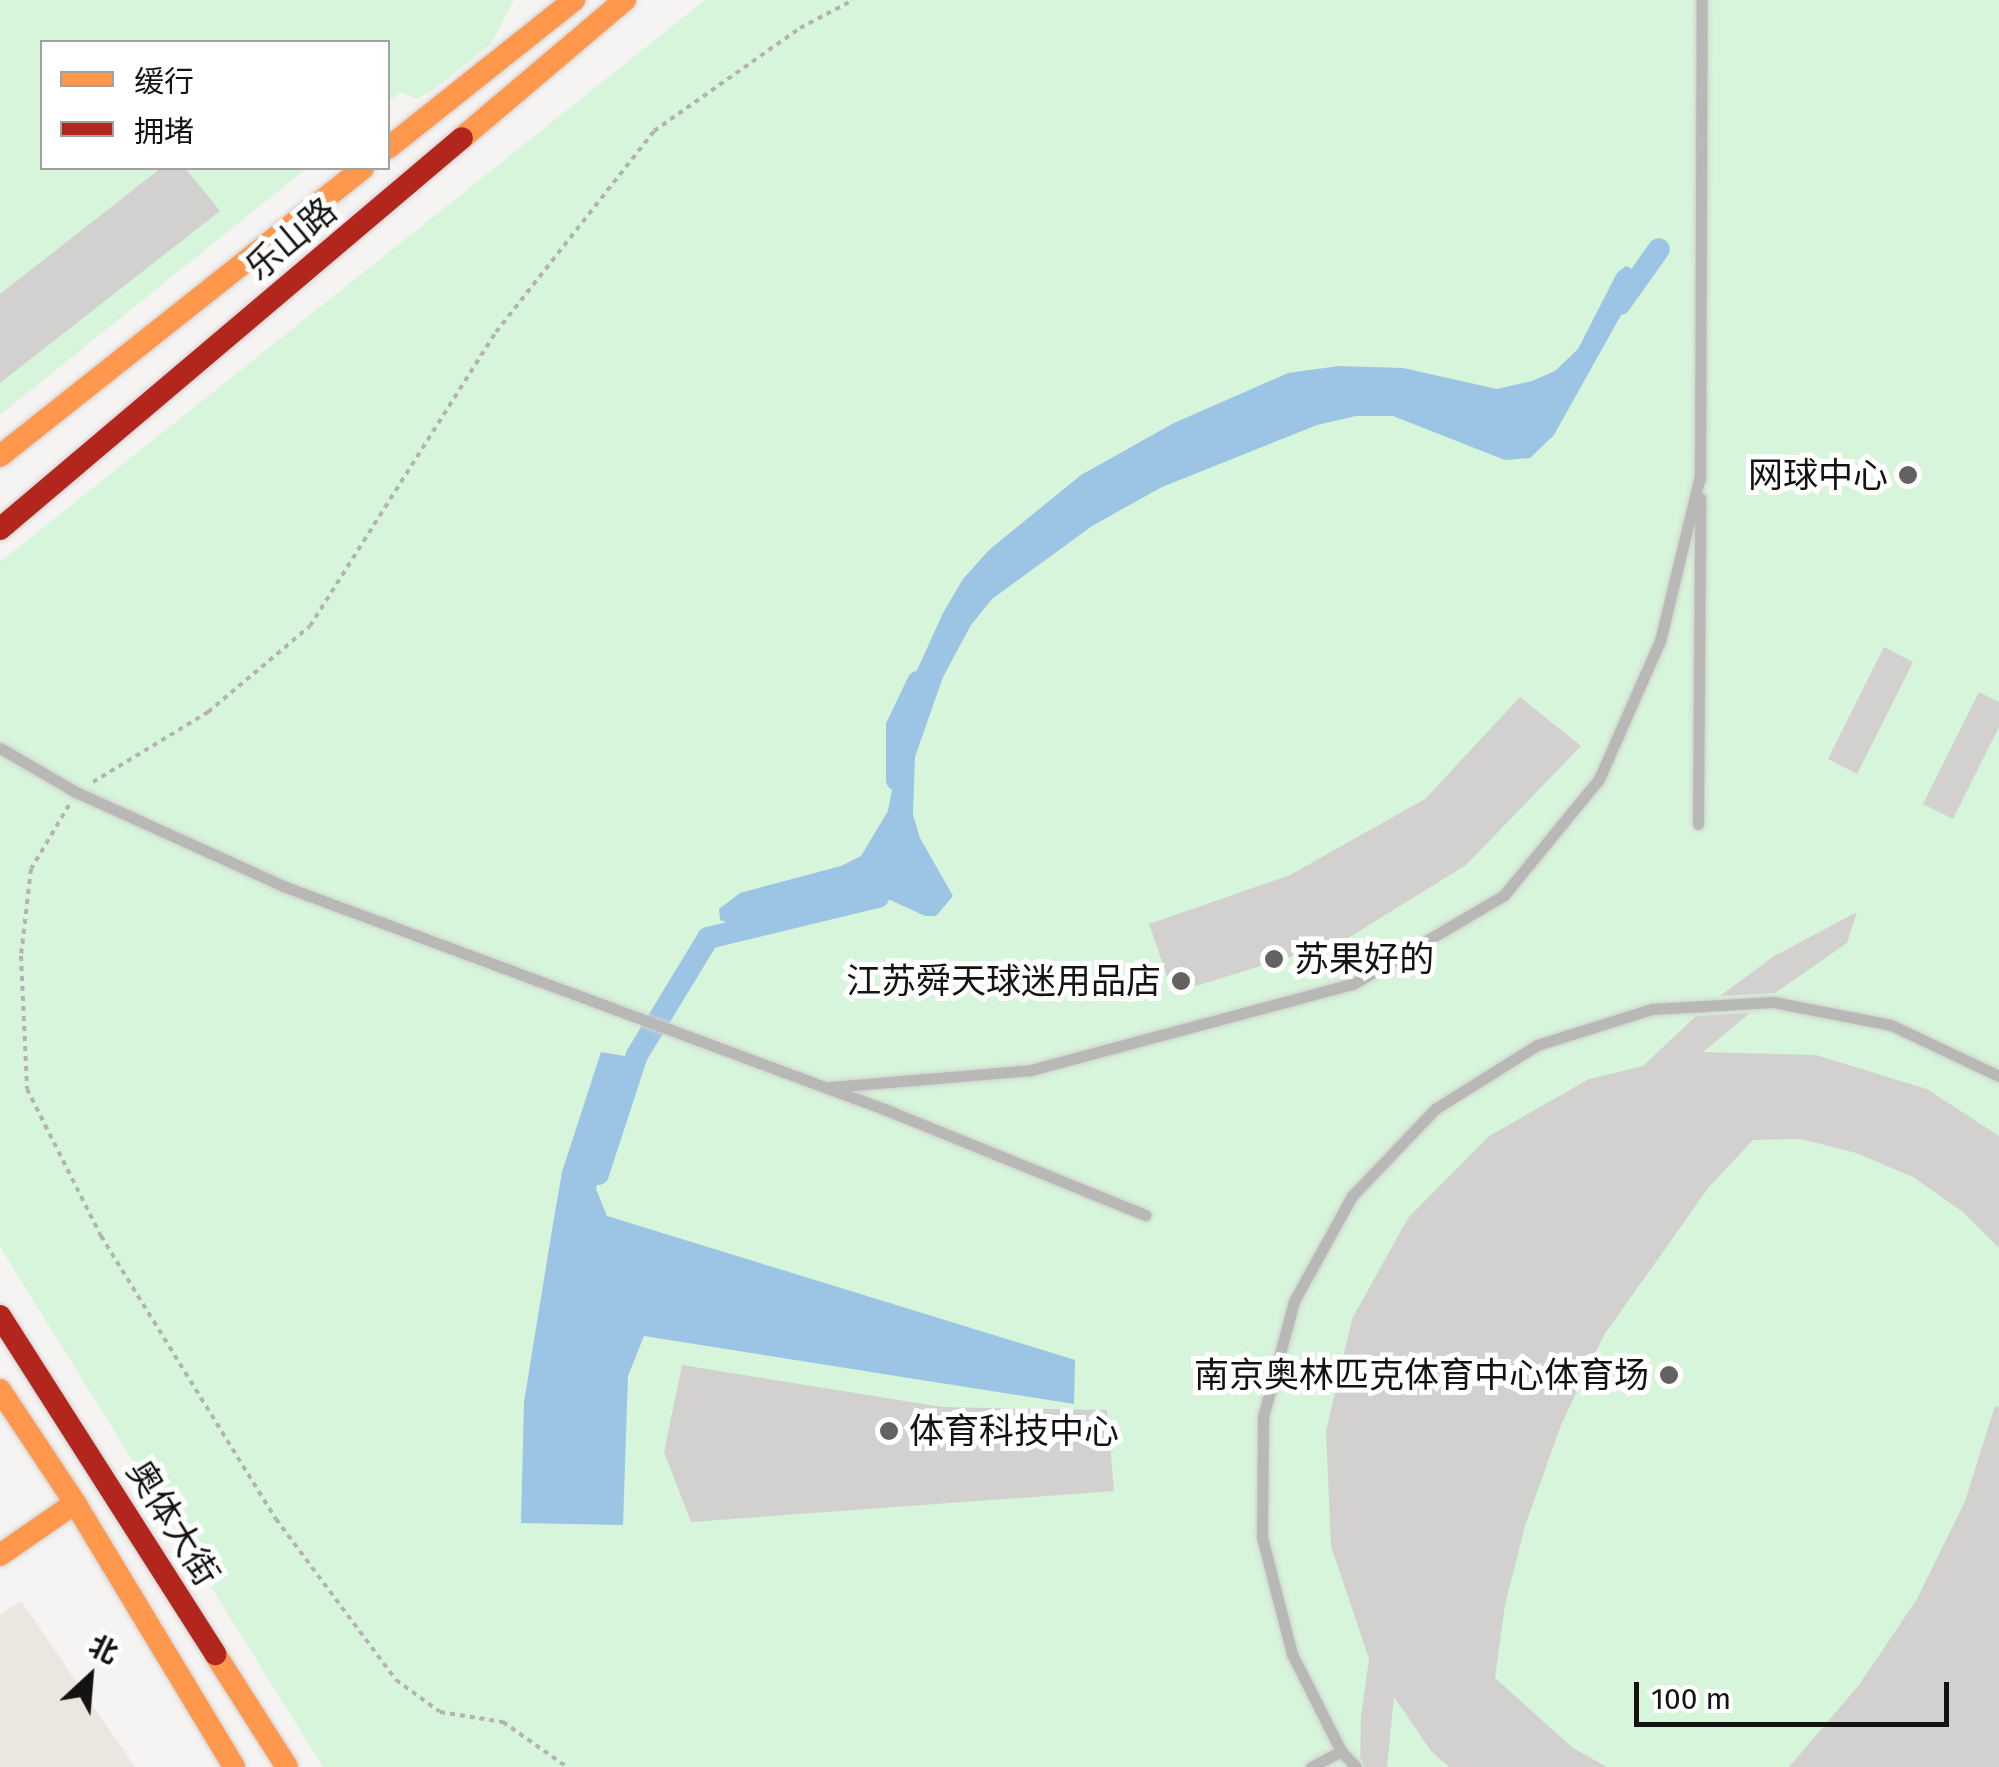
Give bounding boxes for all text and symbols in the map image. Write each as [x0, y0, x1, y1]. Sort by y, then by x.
legend [40, 40, 390, 170]
text: 缓行 [134, 64, 194, 100]
text: 拥堵 [134, 114, 194, 150]
street label: 乐山路 [237, 189, 345, 289]
place label: 网球中心 [1748, 454, 1888, 496]
marker: 网球中心 [1897, 464, 1919, 486]
place label: 苏果好的 [1294, 938, 1434, 980]
marker: 苏果好的 [1263, 948, 1285, 970]
place label: 江苏舜天球迷用品店 [846, 960, 1161, 1002]
marker: 江苏舜天球迷用品店 [1170, 970, 1192, 992]
place label: 南京奥林匹克体育中心体育场 [1194, 1354, 1649, 1396]
marker: 南京奥林匹克体育中心体育场 [1658, 1364, 1680, 1386]
place label: 体育科技中心 [909, 1410, 1119, 1452]
marker: 体育科技中心 [878, 1420, 900, 1442]
street label: 奥体大街 [118, 1453, 228, 1593]
north arrow [40, 1627, 140, 1727]
text: 北 [84, 1629, 123, 1671]
scale bar [1639, 1662, 1954, 1724]
text: 100 m [1651, 1681, 1731, 1717]

